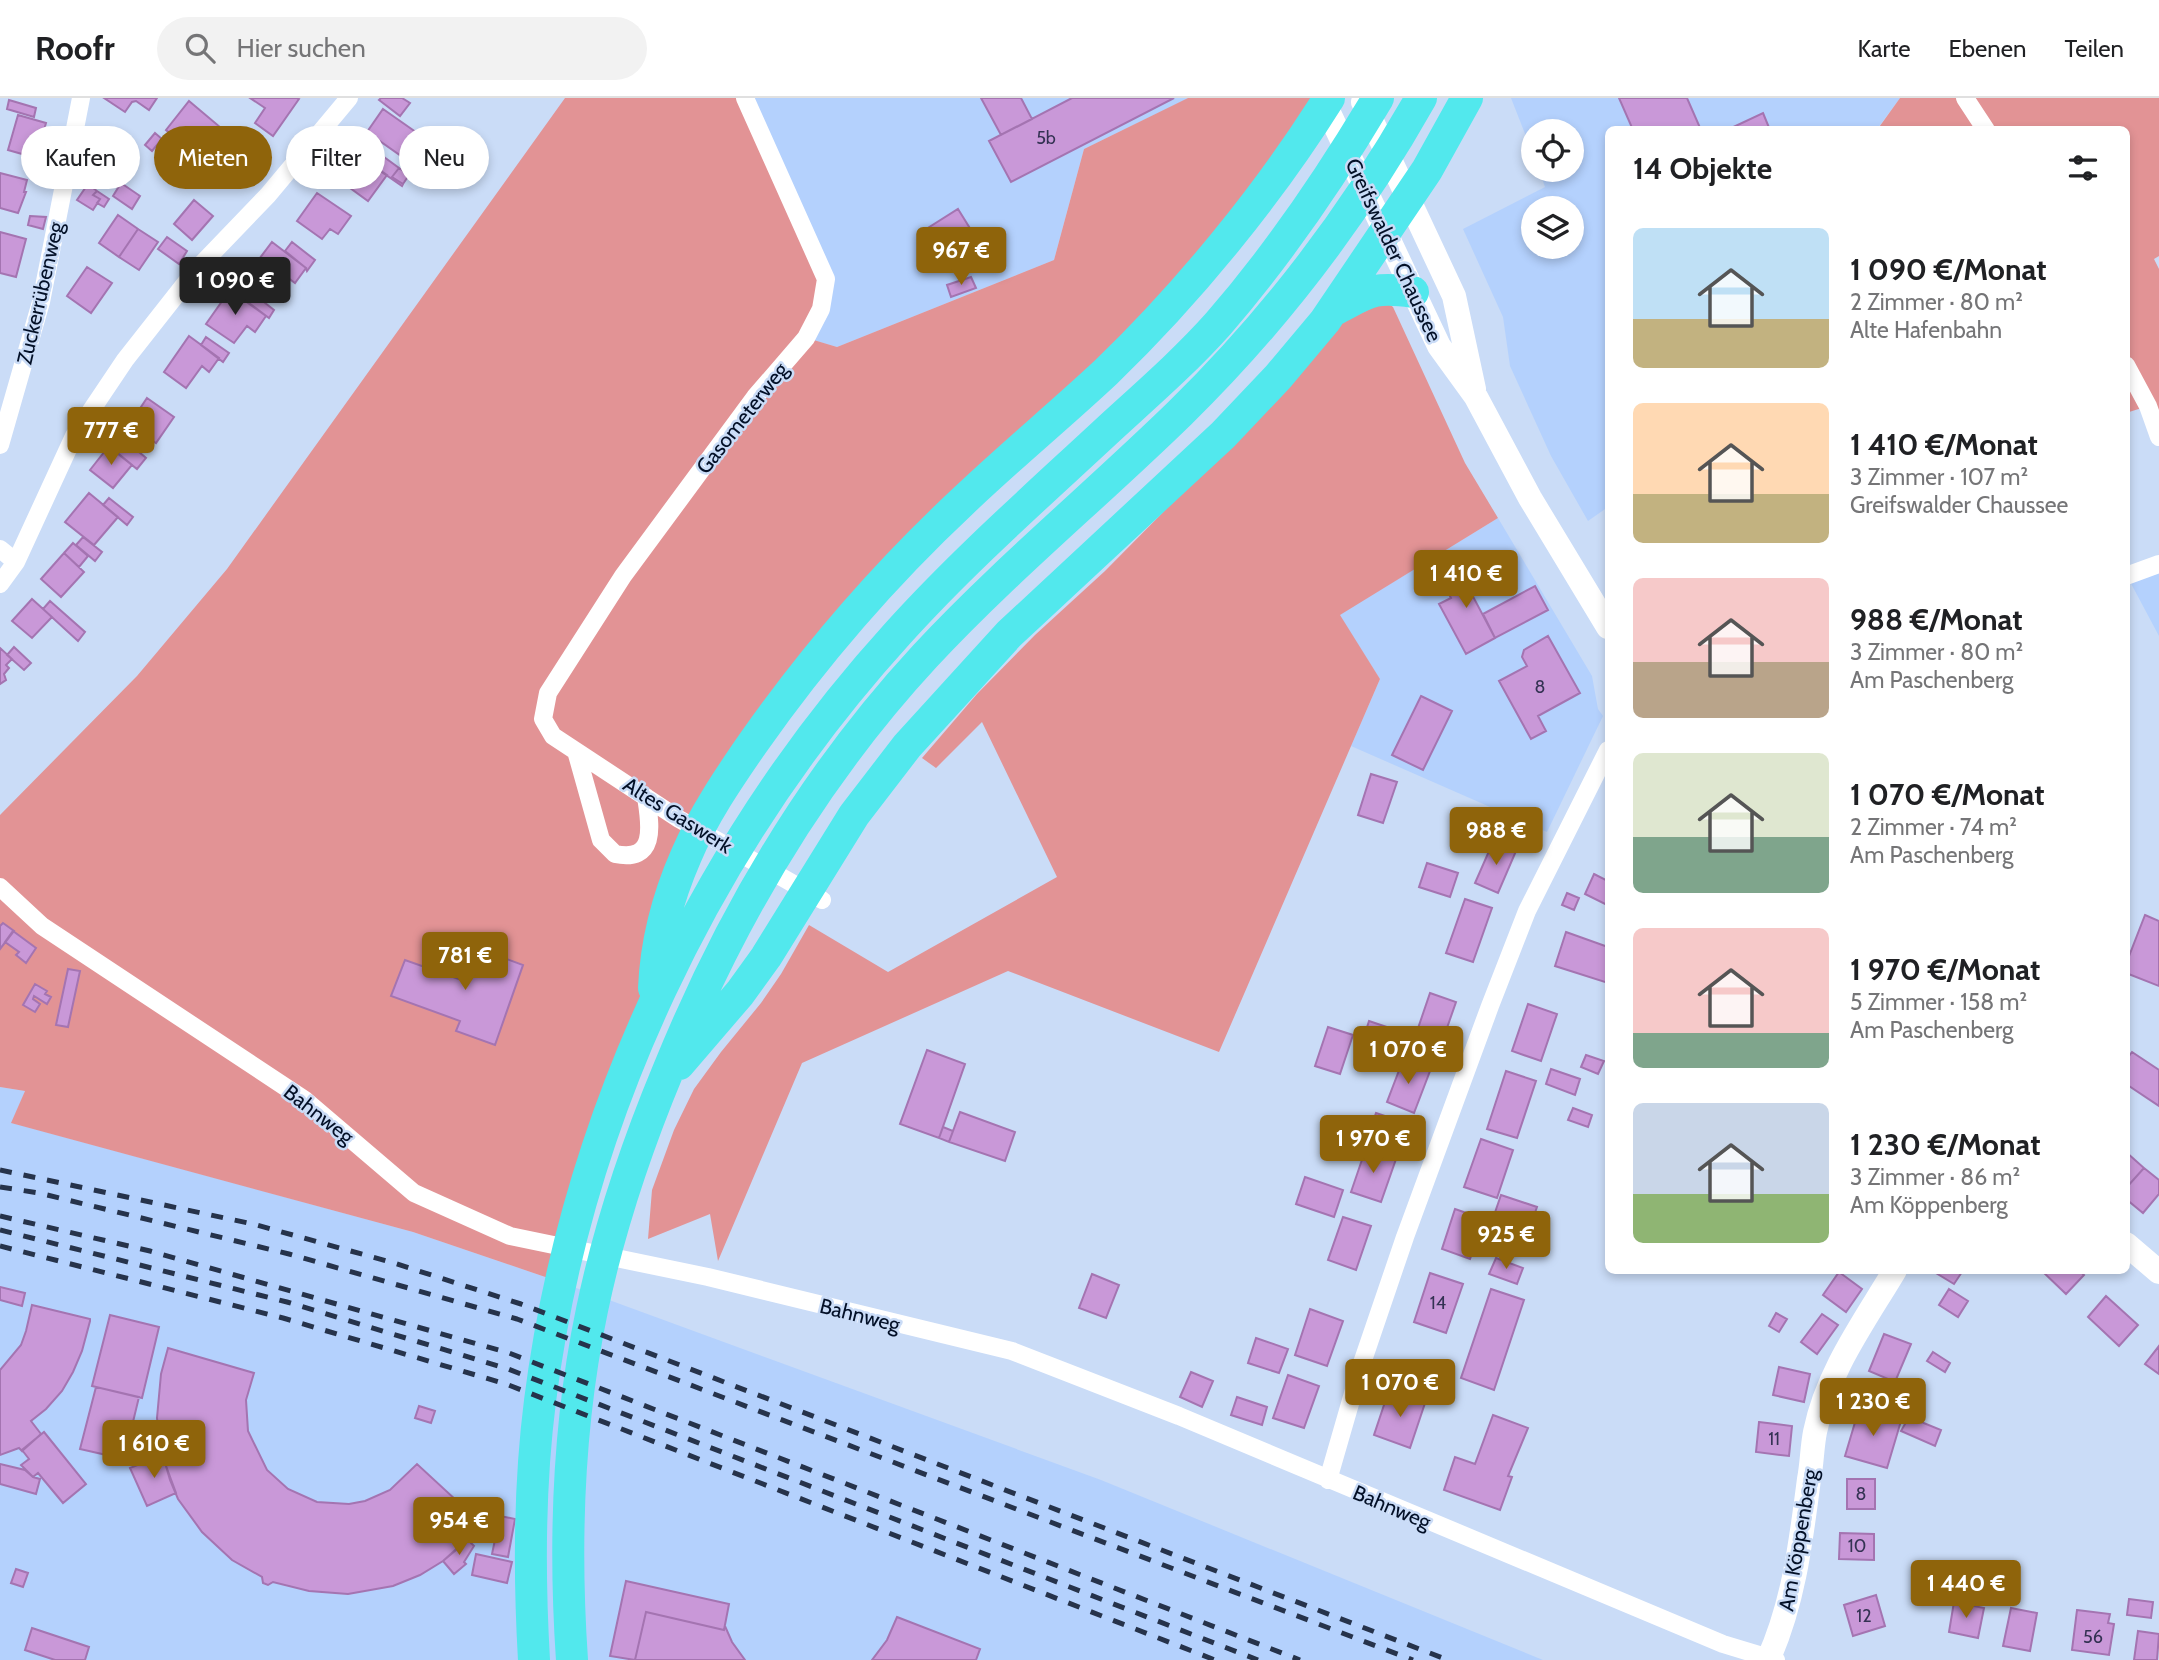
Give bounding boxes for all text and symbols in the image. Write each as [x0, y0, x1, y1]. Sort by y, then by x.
search box [157, 17, 647, 80]
text: Roofr [35, 28, 115, 68]
icon: search [181, 29, 219, 67]
text: Hier suchen [237, 32, 366, 64]
text: Karte [1857, 34, 1910, 63]
text: Ebenen [1948, 34, 2026, 63]
text: Teilen [2064, 34, 2124, 63]
map controls [1521, 119, 1584, 259]
button: locate [1521, 119, 1584, 182]
chip: Kaufen [21, 126, 140, 189]
chip: Mieten [154, 126, 272, 189]
chip: Filter [286, 126, 385, 189]
chip: Neu [399, 126, 489, 189]
house number: 5b [1036, 127, 1056, 149]
icon: filters [2064, 149, 2102, 187]
text: 14 Objekte [1633, 150, 1772, 187]
street label: Greifswalder Chaussee [1341, 154, 1448, 346]
button: layers [1521, 196, 1584, 259]
street label: Zuckerrübenweg [11, 219, 69, 367]
pin: 967 € [912, 228, 1010, 287]
text: 967 € [932, 236, 990, 264]
text: 1 090 €/Monat [1850, 251, 2046, 288]
icon: home [1689, 256, 1773, 340]
pin: 1 090 € [170, 258, 300, 317]
text: 1 090 € [196, 266, 274, 294]
text: 2 Zimmer · 80 m² [1850, 288, 2023, 316]
text: Alte Hafenbahn [1850, 316, 2002, 344]
street label: Gasometerweg [691, 357, 794, 479]
pin: 777 € [62, 408, 160, 467]
text: 777 € [83, 416, 139, 444]
text: 1 410 €/Monat [1850, 426, 2038, 463]
icon: home [1689, 431, 1773, 515]
text: 3 Zimmer · 107 m² [1850, 463, 2028, 491]
text: Greifswalder Chaussee [1850, 491, 2068, 519]
pin: 1 410 € [1401, 550, 1531, 610]
text: 1 410 € [1430, 559, 1502, 587]
text: 988 €/Monat [1850, 601, 2023, 638]
icon: home [1689, 606, 1773, 690]
text: 3 Zimmer · 80 m² [1850, 638, 2023, 666]
text: Am Paschenberg [1850, 666, 2014, 694]
house number: 8 [1535, 676, 1545, 698]
street label: Altes Gaswerk [619, 772, 738, 859]
text: 1 070 €/Monat [1850, 776, 2045, 813]
icon: home [1689, 781, 1773, 865]
pin: 988 € [1447, 808, 1545, 867]
text: 2 Zimmer · 74 m² [1850, 813, 2017, 841]
text: 988 € [1466, 816, 1526, 844]
text: Am Paschenberg [1850, 841, 2014, 869]
pin: 781 € [416, 932, 514, 992]
text: 781 € [438, 941, 492, 969]
text: 1 970 €/Monat [1850, 951, 2040, 988]
icon: home [1689, 956, 1773, 1040]
text: 5 Zimmer · 158 m² [1850, 988, 2027, 1016]
text: Am Paschenberg [1850, 1016, 2014, 1044]
pin: 1 070 € [1343, 1026, 1473, 1086]
text: 1 070 € [1369, 1035, 1447, 1063]
street label: Bahnweg [279, 1079, 359, 1149]
pin: 1 970 € [1308, 1116, 1438, 1175]
text: 1 970 € [1336, 1124, 1410, 1152]
text: 1 230 €/Monat [1850, 1126, 2040, 1163]
icon: home [1689, 1131, 1773, 1215]
text: 3 Zimmer · 86 m² [1850, 1163, 2020, 1191]
text: Am Köppenberg [1850, 1191, 2008, 1219]
pin: 925 € [1457, 1212, 1555, 1271]
text: 925 € [1477, 1220, 1535, 1248]
house number: 14 [1430, 1292, 1446, 1314]
street label: Bahnweg [817, 1293, 903, 1337]
pin: 1 070 € [1335, 1360, 1465, 1419]
text: 1 070 € [1361, 1368, 1439, 1396]
pin: 1 230 € [1808, 1378, 1938, 1438]
text: 1 230 € [1836, 1387, 1910, 1415]
pin: 1 610 € [89, 1420, 219, 1480]
house number: 11 [1768, 1428, 1780, 1450]
text: 1 610 € [118, 1429, 190, 1457]
street label: Am Köppenberg [1773, 1466, 1823, 1613]
street label: Bahnweg [1349, 1479, 1435, 1535]
house number: 8 [1856, 1483, 1866, 1505]
pin: 954 € [410, 1498, 508, 1557]
text: 954 € [429, 1506, 489, 1534]
house number: 10 [1848, 1535, 1866, 1557]
pin: 1 440 € [1901, 1560, 2031, 1620]
text: 1 440 € [1927, 1569, 2005, 1597]
house number: 12 [1856, 1605, 1872, 1627]
house number: 56 [2083, 1626, 2103, 1648]

